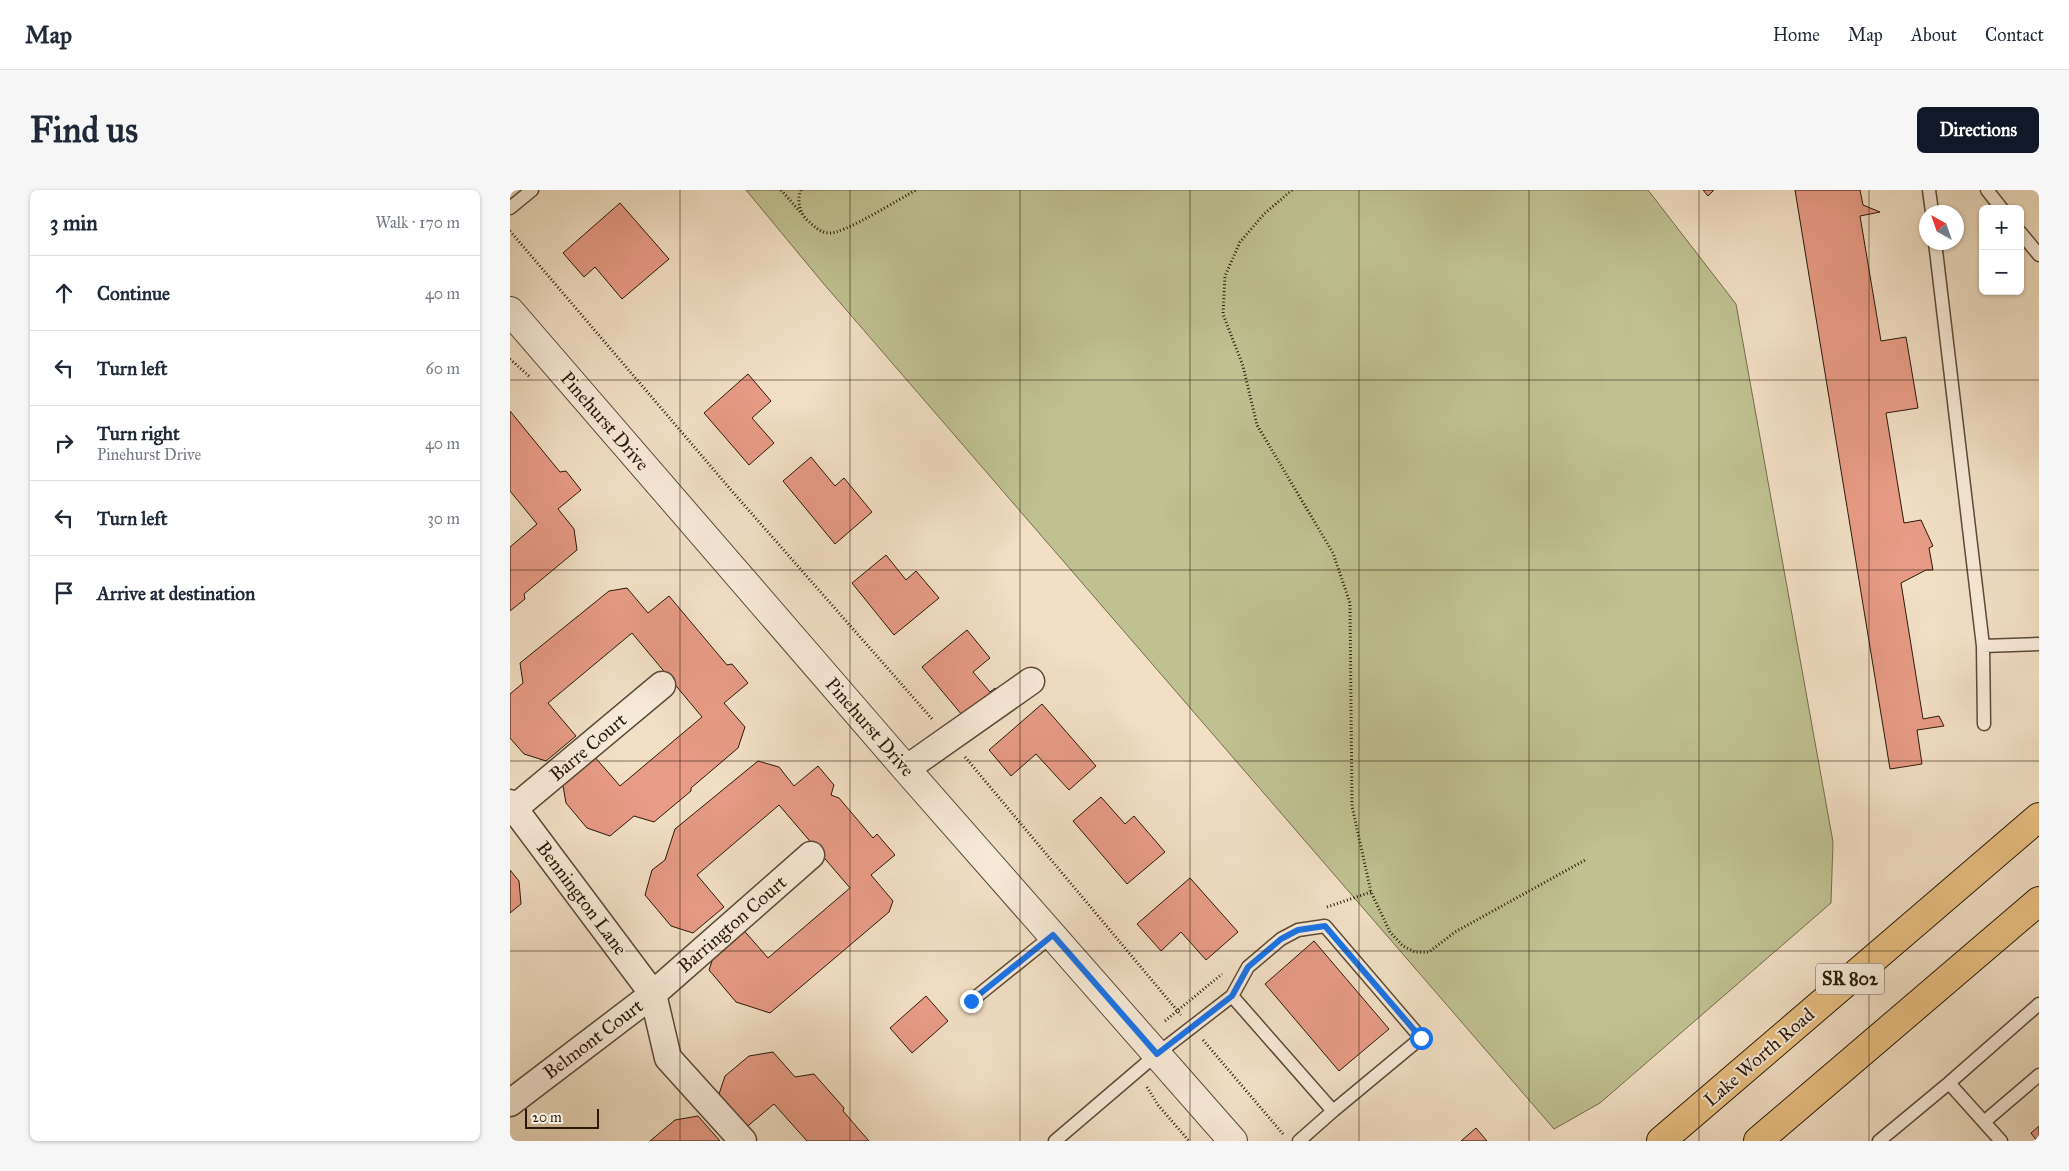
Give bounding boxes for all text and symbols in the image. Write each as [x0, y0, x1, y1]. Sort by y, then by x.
text: Map [25, 20, 72, 50]
text: Home [1773, 24, 1820, 46]
text: Map [1848, 24, 1883, 46]
text: About [1911, 24, 1957, 46]
text: Contact [1985, 24, 2044, 46]
button: Directions [1917, 107, 2039, 153]
text: Find us [30, 109, 138, 152]
north arrow [1919, 205, 1964, 250]
map controls [1979, 205, 2024, 295]
button: + [1979, 205, 2024, 250]
text: 3 min [50, 210, 98, 236]
text: Walk · 170 m [376, 213, 460, 232]
button: − [1979, 250, 2024, 295]
icon: ahead [50, 279, 78, 307]
text: Continue [97, 282, 170, 305]
text: 40 m [425, 284, 460, 303]
icon: left [50, 354, 78, 382]
text: Turn left [97, 357, 167, 380]
text: 60 m [426, 359, 460, 378]
street label: Pinehurst Drive [556, 367, 654, 475]
text: Turn right [97, 422, 180, 445]
icon: right [50, 429, 78, 457]
text: 40 m [425, 434, 460, 453]
text: Pinehurst Drive [97, 445, 201, 464]
icon: left [50, 504, 78, 532]
text: Turn left [97, 507, 167, 530]
text: 30 m [427, 509, 460, 528]
icon: arrive [50, 579, 78, 607]
text: Arrive at destination [97, 582, 255, 605]
street label: Pinehurst Drive [821, 673, 919, 781]
street label: Barre Court [545, 708, 631, 786]
street label: Bennington Lane [531, 837, 632, 960]
street label: Barrington Court [673, 870, 792, 978]
road number: SR 802 [1816, 964, 1884, 994]
route end [960, 990, 983, 1013]
street label: Belmont Court [539, 994, 648, 1084]
street label: Lake Worth Road [1699, 1003, 1819, 1111]
route start [1410, 1027, 1433, 1050]
scale bar [525, 1106, 599, 1129]
text: 20 m [532, 1109, 562, 1126]

